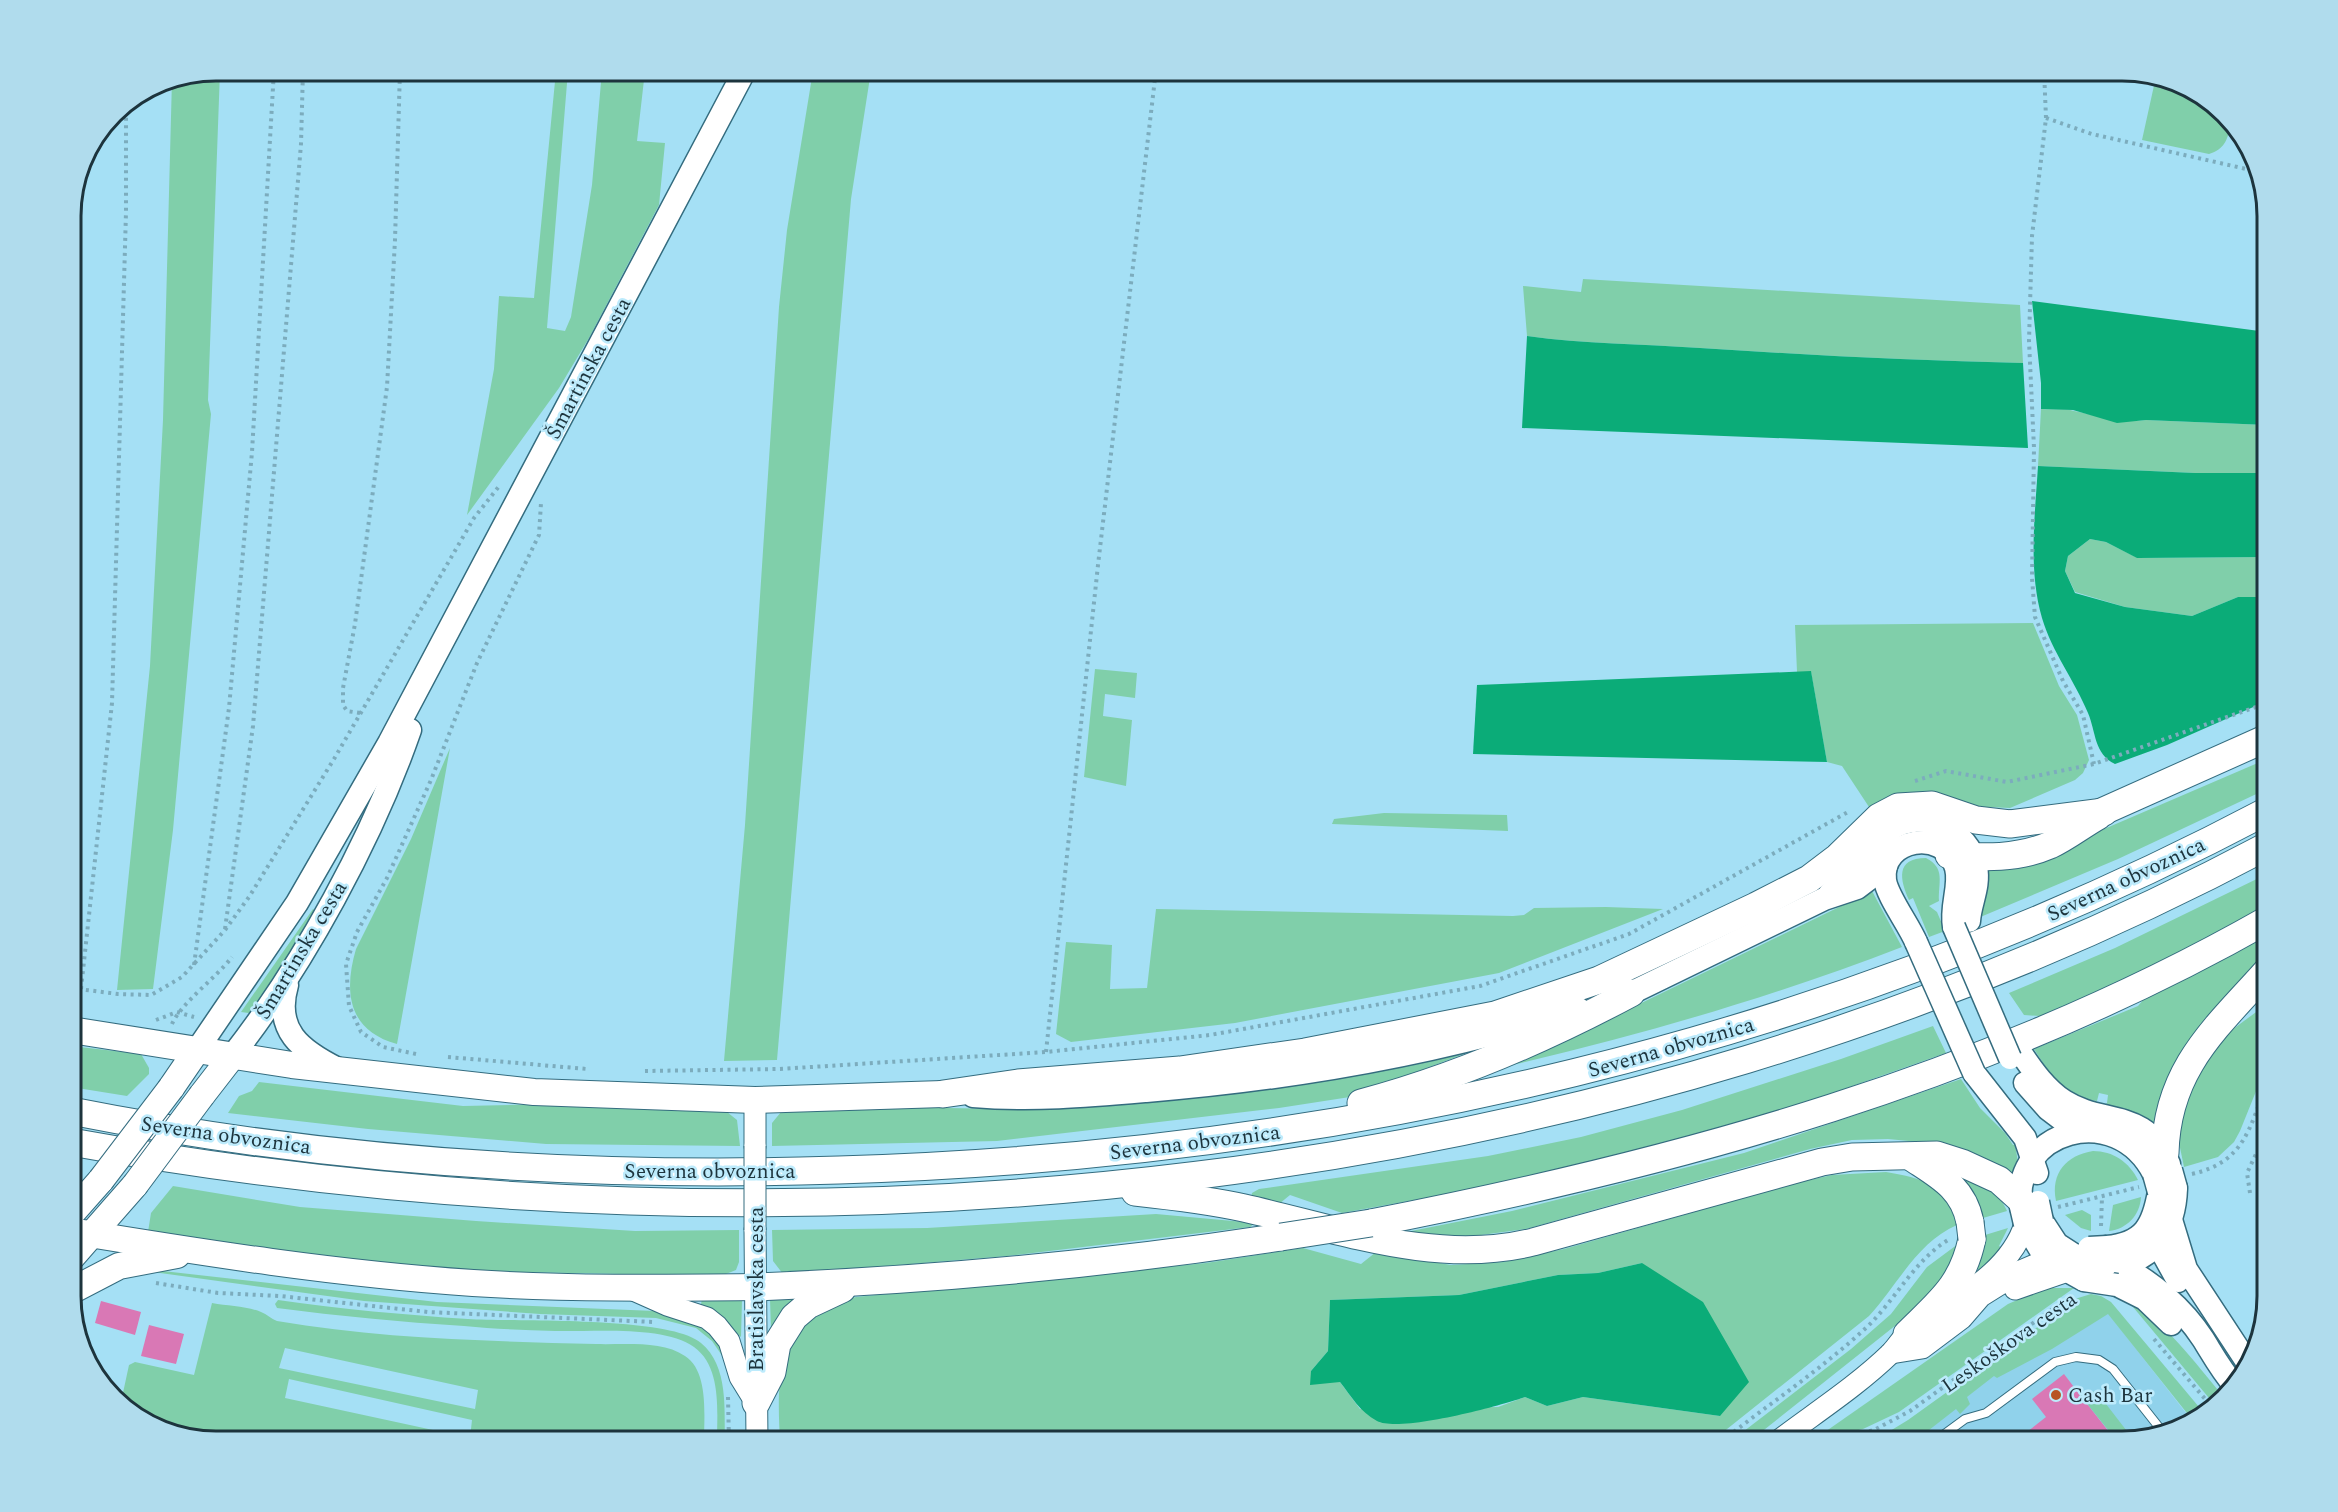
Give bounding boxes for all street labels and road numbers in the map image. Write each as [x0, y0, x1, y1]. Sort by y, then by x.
street label: Šmartinska cesta [538, 291, 640, 445]
street label: Severna obvoznica [2042, 829, 2211, 931]
street label: Šmartinska cesta [248, 874, 356, 1026]
street label: Severna obvoznica [1585, 1009, 1759, 1087]
street label: Severna obvoznica [139, 1108, 314, 1164]
street label: Severna obvoznica [1108, 1117, 1283, 1169]
street label: Severna obvoznica [624, 1156, 796, 1188]
street label: Bratislavska cesta [741, 1206, 773, 1372]
street label: Leskoškova cesta [1935, 1284, 2085, 1402]

